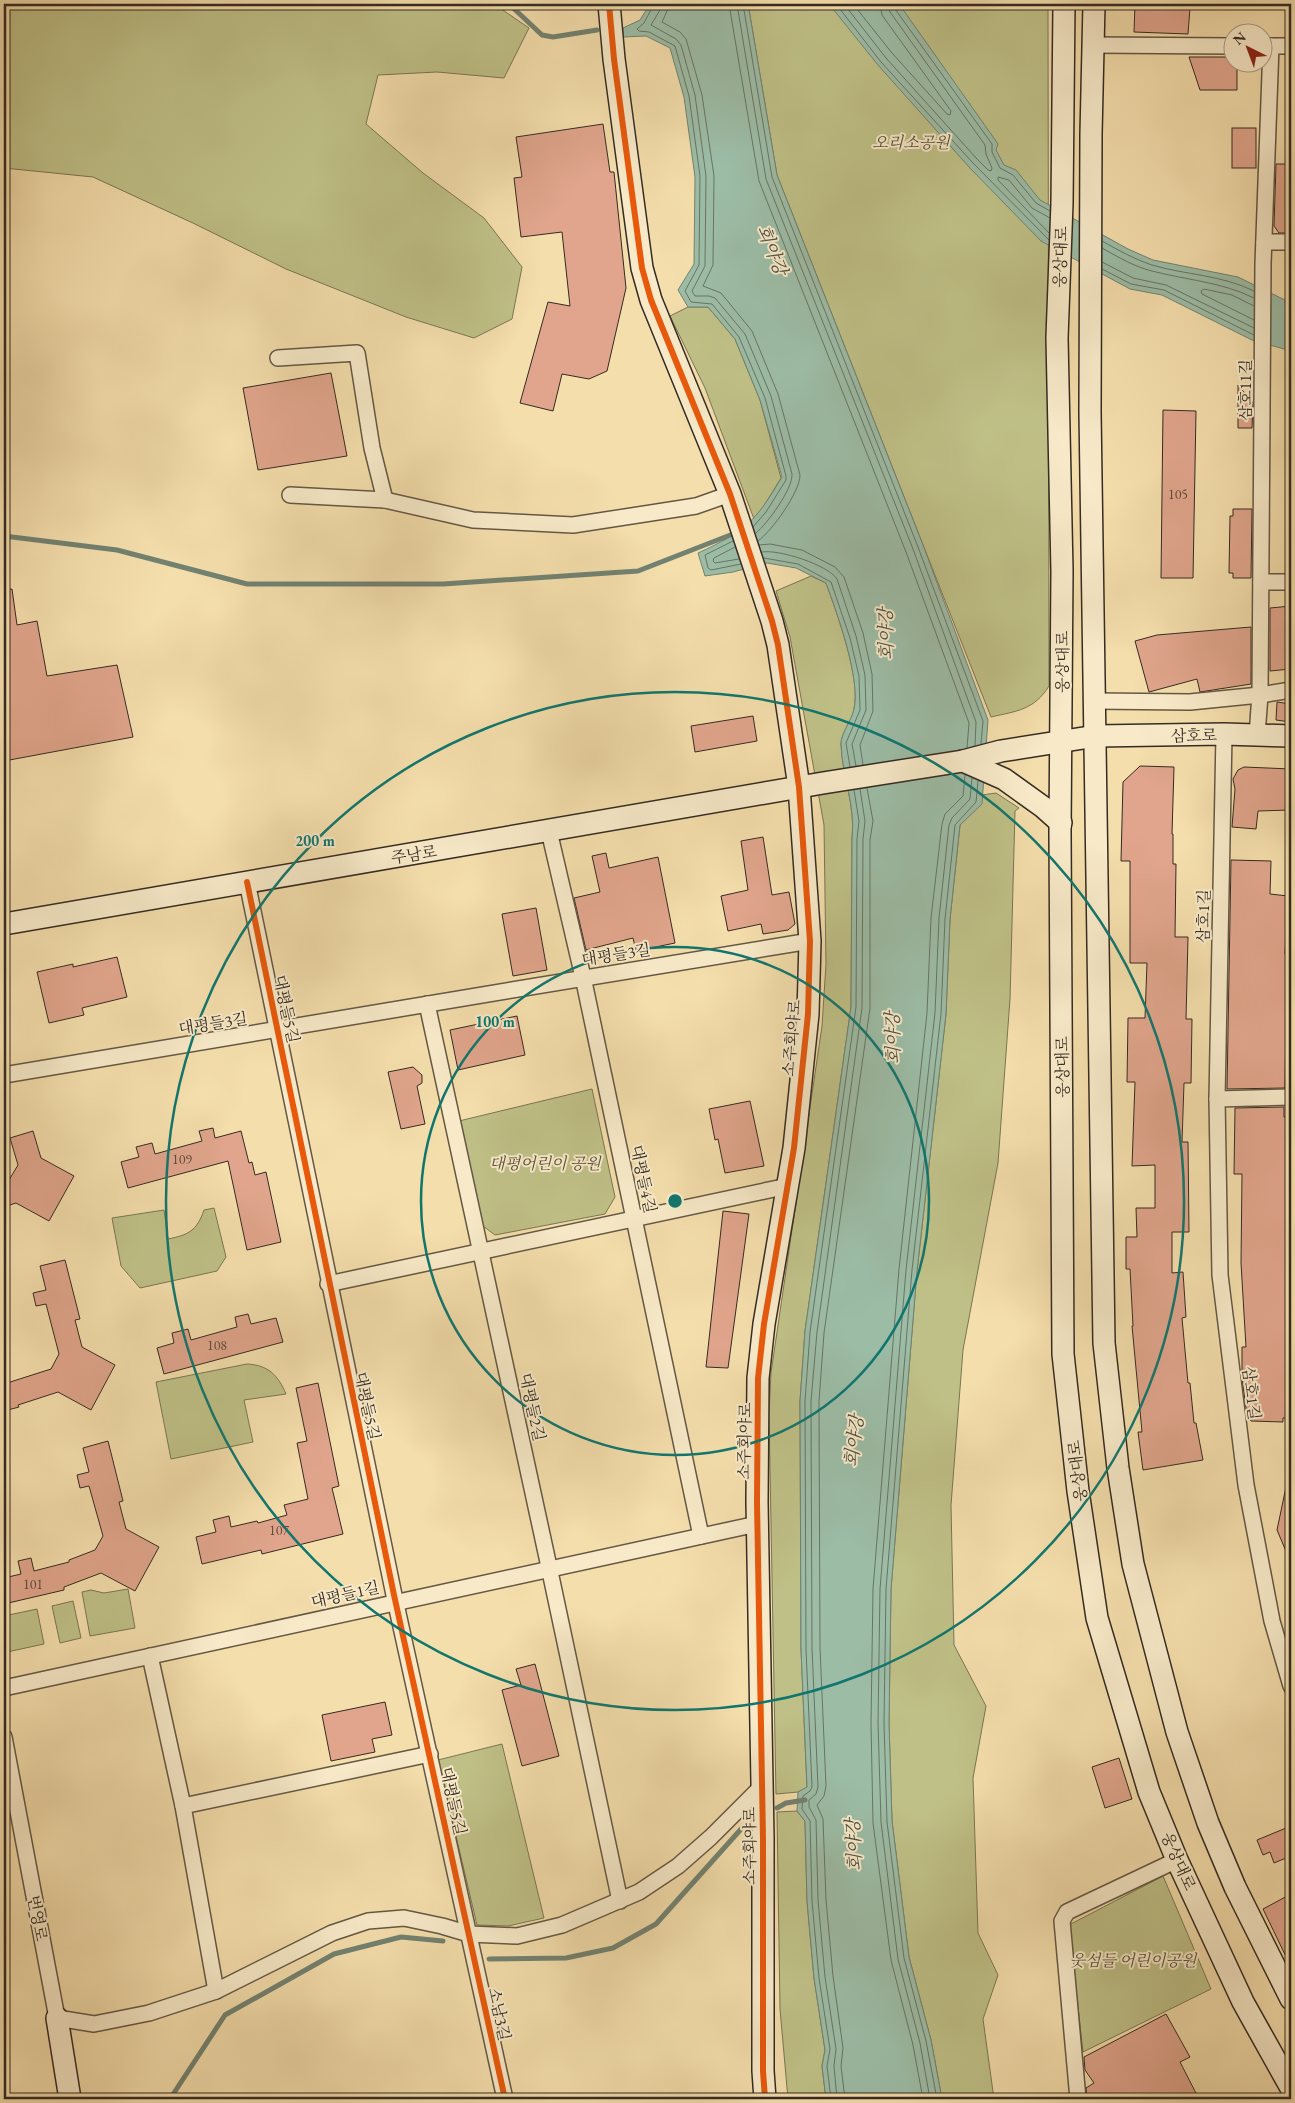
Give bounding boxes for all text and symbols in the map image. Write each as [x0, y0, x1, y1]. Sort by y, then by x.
north arrow [1222, 22, 1272, 72]
text: N [1229, 27, 1250, 49]
park label: 오리소공원 [872, 132, 951, 153]
water label: 회야강 [752, 221, 794, 281]
street label: 웅상대로 [1049, 225, 1072, 288]
street label: 삼호11길 [1235, 359, 1256, 421]
house number: 105 [1168, 485, 1188, 503]
water label: 회야강 [874, 605, 897, 660]
street label: 웅상대로 [1052, 631, 1073, 693]
street label: 삼호로 [1171, 725, 1218, 746]
text: 200 m [295, 831, 335, 850]
street label: 주남로 [390, 840, 439, 868]
street label: 삼호1길 [1193, 889, 1214, 943]
street label: 대평들3길 [580, 939, 652, 970]
street label: 대평들5길 [269, 973, 304, 1045]
street label: 소주회야로 [778, 998, 805, 1077]
street label: 대평들3길 [177, 1008, 249, 1039]
water label: 회야강 [881, 1009, 904, 1064]
text: 100 m [475, 1012, 515, 1031]
street label: 웅상대로 [1051, 1035, 1074, 1098]
street label: 대평들4길 [626, 1143, 661, 1215]
house number: 109 [172, 1150, 192, 1168]
park label: 대평어린이 공원 [489, 1153, 602, 1174]
centre of rings [666, 1192, 684, 1210]
house number: 108 [207, 1336, 227, 1354]
street label: 삼호1길 [1238, 1365, 1265, 1421]
street label: 대평들5길 [350, 1370, 385, 1442]
street label: 대평들2길 [515, 1371, 550, 1443]
street label: 소주회야로 [733, 1402, 756, 1480]
water label: 회야강 [839, 1411, 868, 1468]
street label: 웅상대로 [1063, 1438, 1092, 1503]
house number: 107 [269, 1521, 289, 1539]
house number: 101 [23, 1575, 43, 1593]
street label: 대평들1길 [309, 1576, 381, 1613]
street label: 대평들5길 [436, 1765, 471, 1837]
street label: 소주회야로 [739, 1807, 760, 1885]
water label: 회야강 [841, 1816, 866, 1872]
street label: 웅상대로 [1156, 1829, 1201, 1894]
street label: 번영로 [23, 1893, 52, 1943]
park label: 웃섬들 어린이공원 [1070, 1950, 1198, 1971]
street label: 소남3길 [484, 1985, 515, 2043]

